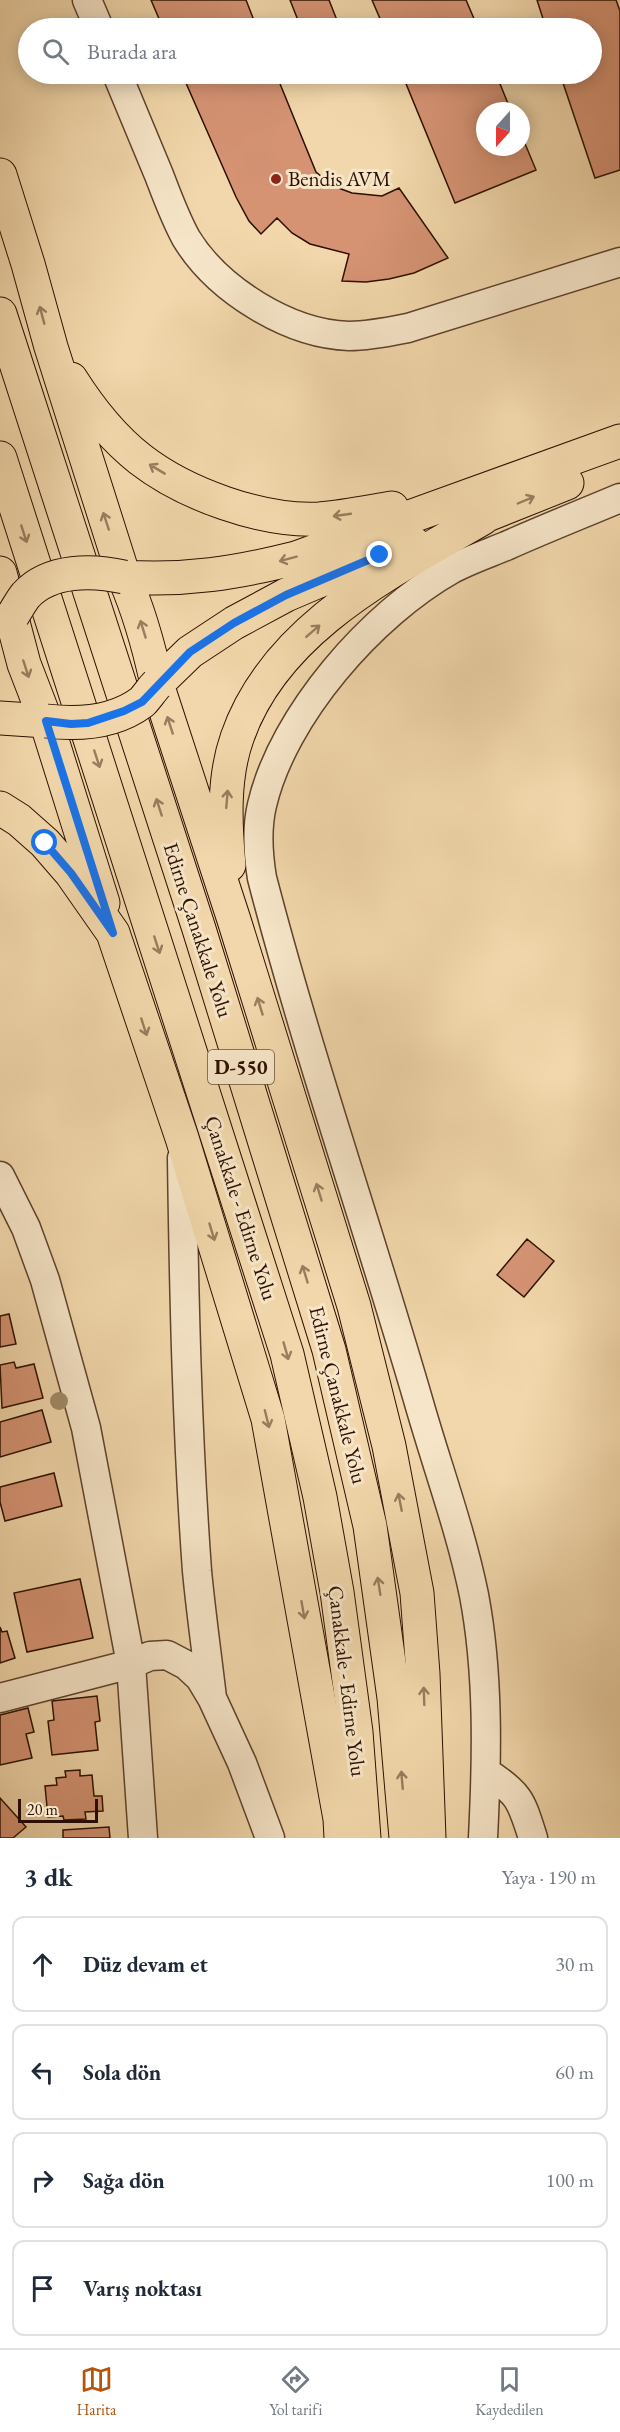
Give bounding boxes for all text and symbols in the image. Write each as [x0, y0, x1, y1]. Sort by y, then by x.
search box [18, 18, 602, 84]
icon: search [39, 35, 72, 68]
text: Burada ara [87, 37, 177, 66]
north arrow [476, 102, 530, 156]
place label: Bendis AVM [288, 165, 391, 192]
marker: Bendis AVM [269, 172, 283, 186]
one-way arrow [36, 305, 47, 324]
one-way arrow [149, 463, 166, 475]
one-way arrow [516, 494, 534, 505]
one-way arrow [333, 510, 352, 521]
one-way arrow [100, 512, 111, 531]
one-way arrow [20, 524, 31, 543]
route end [366, 541, 392, 567]
one-way arrow [279, 554, 298, 566]
one-way arrow [137, 620, 148, 639]
one-way arrow [305, 624, 320, 638]
one-way arrow [21, 659, 32, 678]
one-way arrow [164, 716, 175, 735]
one-way arrow [92, 749, 103, 768]
one-way arrow [222, 790, 233, 809]
one-way arrow [153, 798, 164, 817]
route start [31, 829, 57, 855]
street label: Edirne Çanakkale Yolu [158, 839, 239, 1021]
one-way arrow [152, 935, 163, 954]
one-way arrow [254, 997, 265, 1016]
one-way arrow [139, 1017, 150, 1036]
road number: D-550 [208, 1050, 274, 1084]
street label: Çanakkale - Edirne Yolu [199, 1112, 284, 1303]
one-way arrow [312, 1183, 323, 1202]
one-way arrow [207, 1222, 218, 1241]
one-way arrow [299, 1265, 310, 1284]
street label: Edirne Çanakkale Yolu [303, 1303, 374, 1486]
one-way arrow [280, 1341, 292, 1360]
one-way arrow [262, 1409, 274, 1428]
one-way arrow [394, 1493, 405, 1513]
one-way arrow [374, 1577, 385, 1596]
street label: Çanakkale - Edirne Yolu [322, 1584, 373, 1778]
one-way arrow [298, 1600, 309, 1620]
one-way arrow [418, 1686, 430, 1706]
one-way arrow [396, 1770, 407, 1790]
scale bar [18, 1796, 98, 1824]
text: 20 m [27, 1799, 58, 1820]
text: 3 dk [24, 1860, 73, 1894]
text: Yaya · 190 m [502, 1864, 596, 1890]
icon: ahead [26, 1948, 59, 1981]
text: Düz devam et [83, 1950, 208, 1979]
text: 30 m [555, 1951, 594, 1977]
icon: left [26, 2056, 59, 2089]
text: Sola dön [83, 2058, 161, 2087]
text: 60 m [555, 2059, 594, 2085]
icon: right [26, 2164, 59, 2197]
text: Sağa dön [83, 2166, 165, 2195]
text: 100 m [546, 2167, 594, 2193]
icon: arrive [26, 2272, 59, 2305]
text: Varış noktası [83, 2274, 202, 2303]
tab: Harita [76, 2363, 116, 2420]
tab: Yol tarifi [269, 2363, 322, 2420]
tab: Kaydedilen [475, 2363, 544, 2420]

